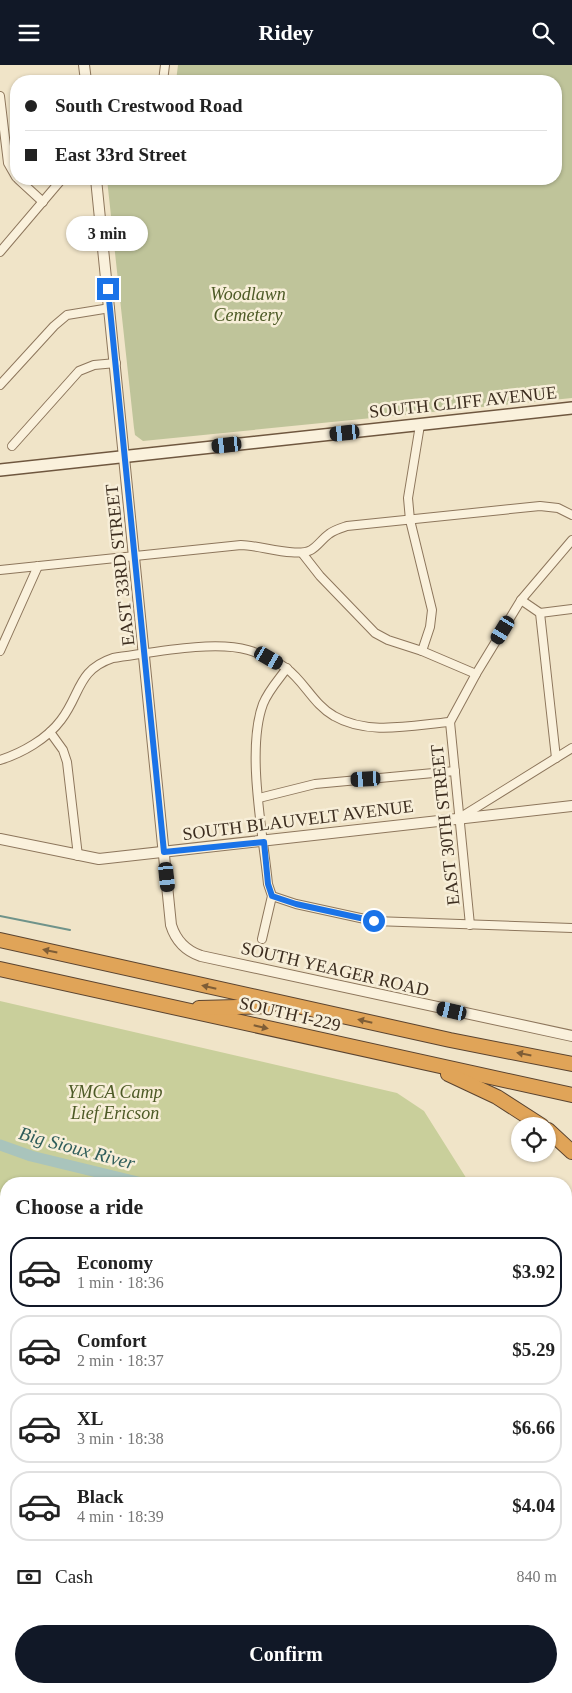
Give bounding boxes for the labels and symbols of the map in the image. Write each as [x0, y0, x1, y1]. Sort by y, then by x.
callout: 3 min [67, 217, 149, 251]
route end [97, 278, 119, 300]
park label: Woodlawn Cemetery [210, 284, 286, 325]
street label: SOUTH CLIFF AVENUE [368, 382, 558, 422]
car [329, 424, 360, 442]
car [211, 436, 242, 454]
street label: EAST 33RD STREET [102, 483, 138, 647]
car [488, 613, 517, 647]
car [252, 644, 285, 672]
street label: EAST 30TH STREET [427, 744, 463, 906]
car [350, 771, 381, 787]
street label: SOUTH BLAUVELT AVENUE [181, 796, 415, 844]
car [157, 861, 176, 893]
route start [363, 910, 385, 932]
street label: SOUTH YEAGER ROAD [239, 938, 431, 1000]
one-way arrow [43, 947, 58, 955]
one-way arrow [201, 983, 216, 991]
street label: SOUTH I-229 [237, 993, 343, 1035]
car [435, 1000, 468, 1022]
one-way arrow [358, 1017, 373, 1025]
one-way arrow [253, 1023, 268, 1031]
one-way arrow [516, 1050, 532, 1058]
park label: YMCA Camp Lief Ericson [67, 1082, 163, 1123]
water label: Big Sioux River [17, 1122, 138, 1174]

